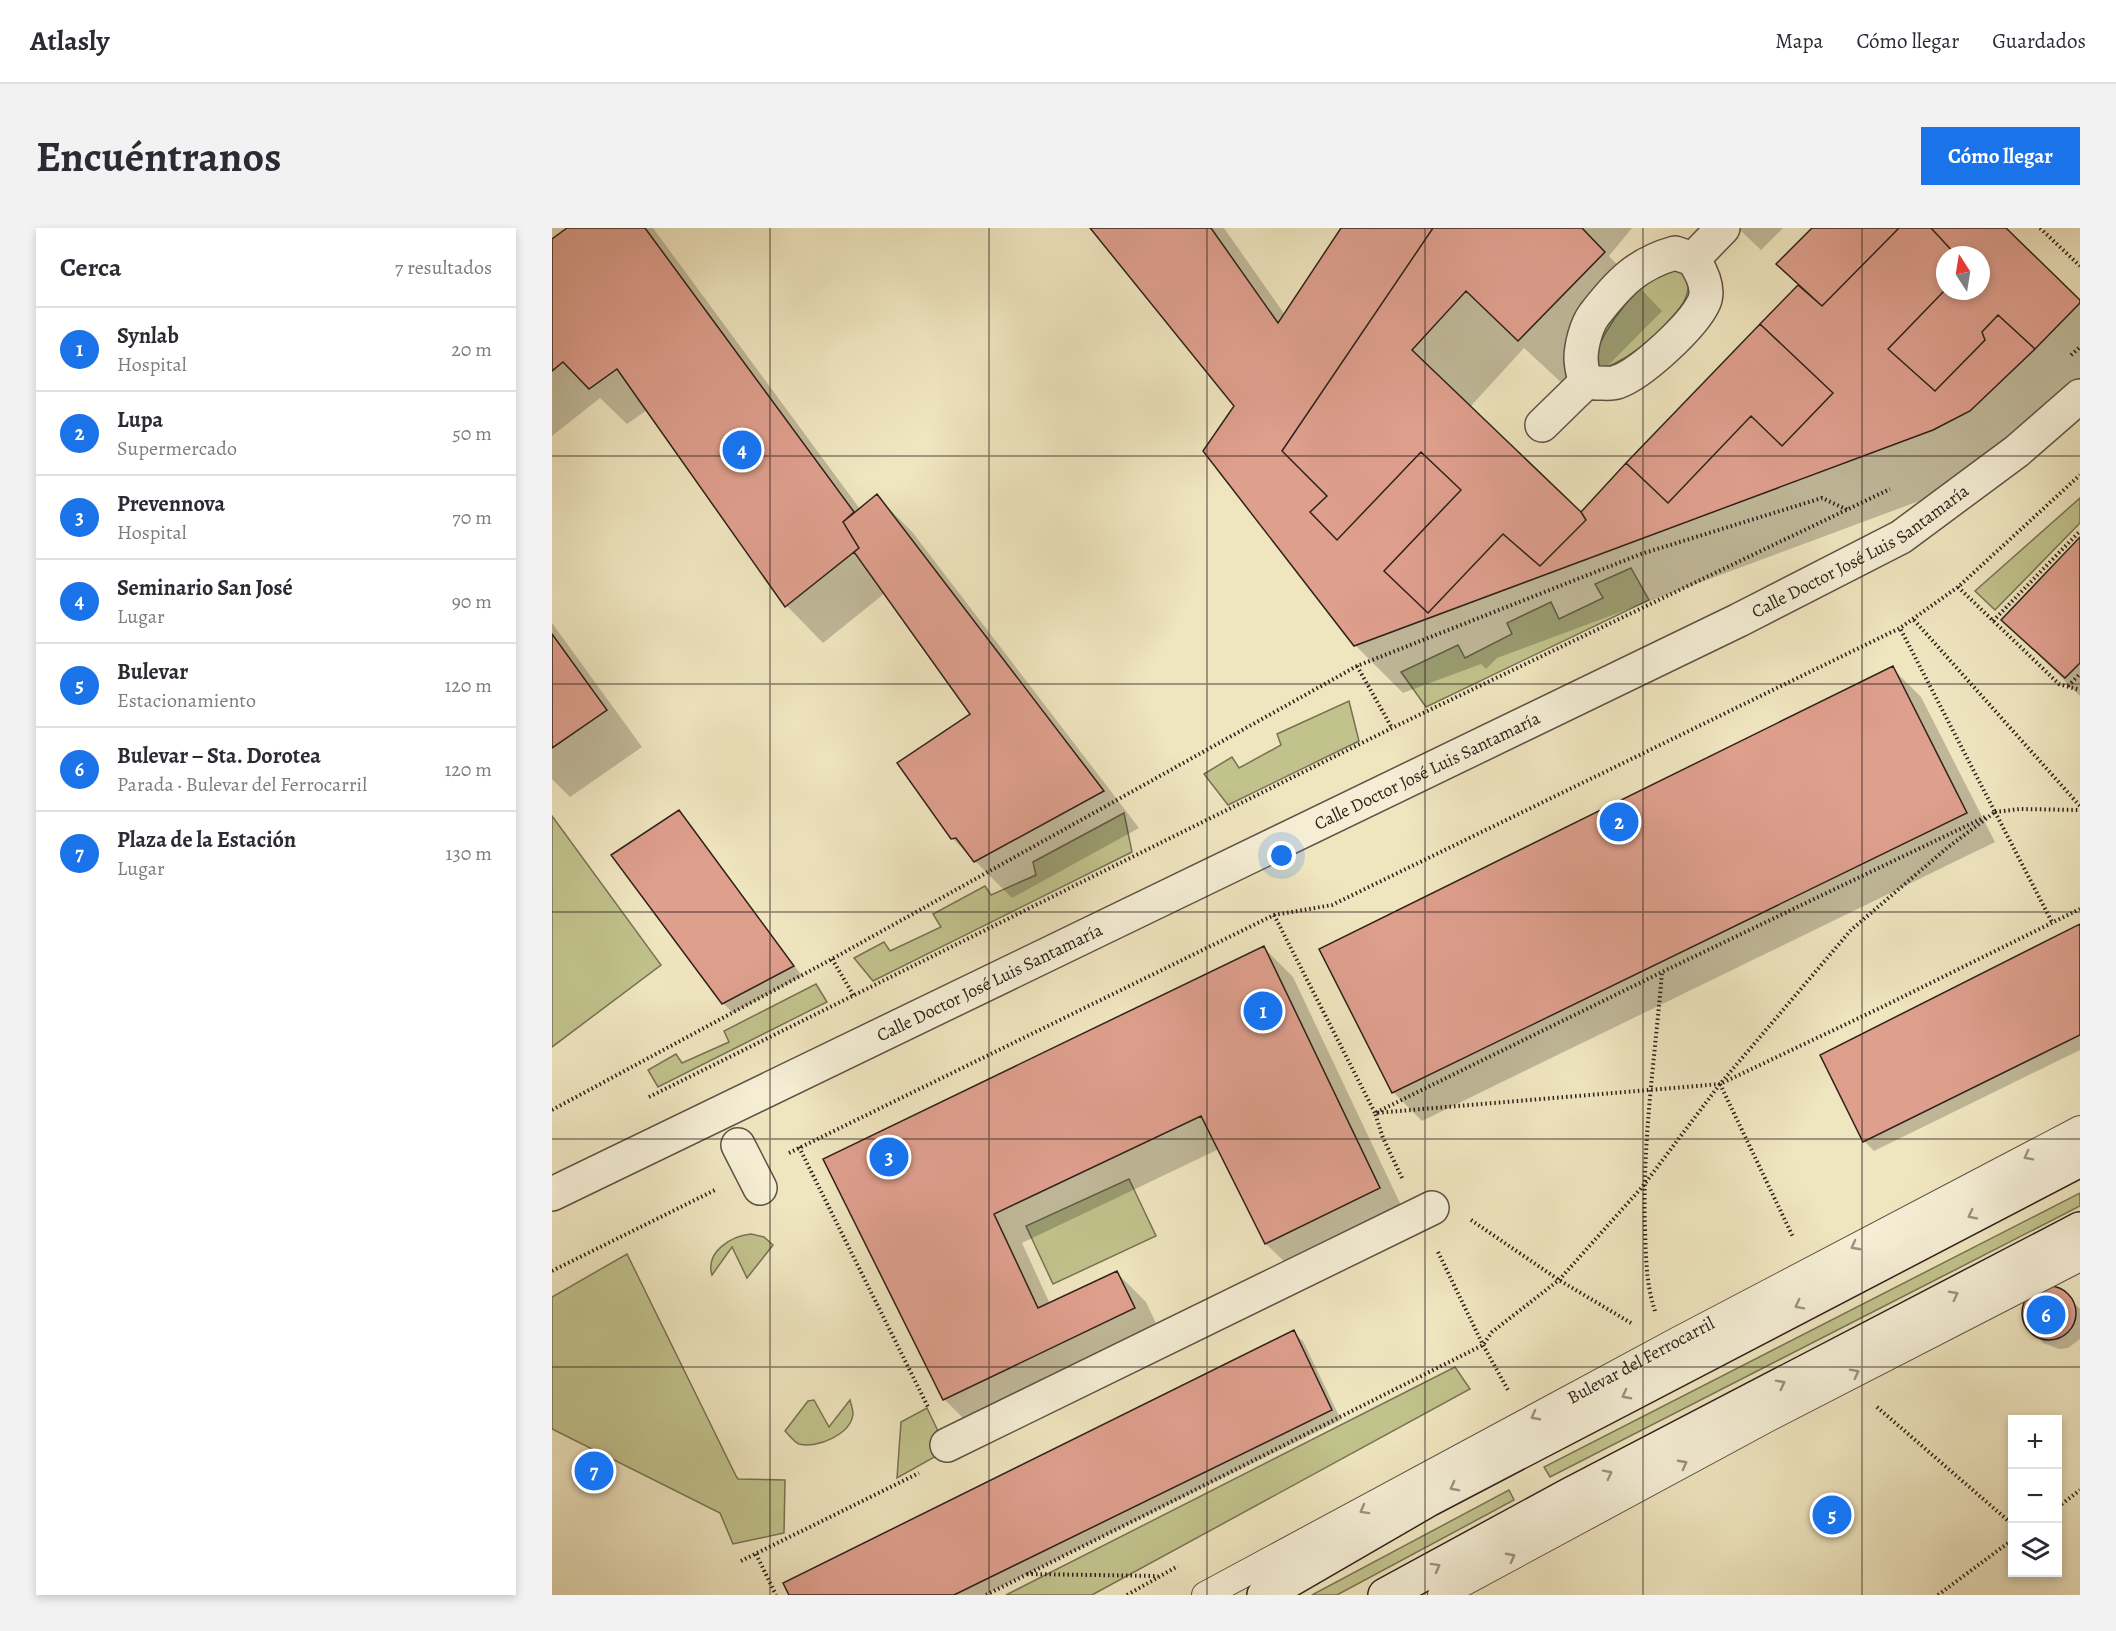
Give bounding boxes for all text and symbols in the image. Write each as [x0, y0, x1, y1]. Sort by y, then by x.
text: Atlasly [30, 22, 109, 60]
text: Mapa [1775, 27, 1823, 55]
text: Cómo llegar [1856, 27, 1959, 55]
text: Guardados [1992, 27, 2086, 55]
button: Cómo llegar [1921, 127, 2080, 185]
text: Encuéntranos [36, 128, 281, 185]
north arrow [1936, 246, 1990, 300]
text: Cerca [60, 250, 122, 285]
text: 7 resultados [395, 254, 492, 281]
text: Synlab [117, 321, 179, 351]
text: 1 [76, 336, 83, 363]
text: 20 m [451, 336, 492, 363]
text: Hospital [117, 351, 187, 378]
text: Lupa [117, 405, 163, 435]
text: 2 [75, 420, 84, 447]
text: 50 m [452, 420, 492, 447]
pin: 4 [722, 428, 762, 472]
text: Supermercado [117, 435, 237, 462]
street label: Calle Doctor José Luis Santamaría [1747, 478, 1974, 624]
text: Prevennova [117, 489, 225, 519]
text: 3 [75, 504, 84, 531]
text: 70 m [452, 504, 492, 531]
text: Hospital [117, 519, 187, 546]
text: Seminario San José [117, 573, 293, 603]
text: 4 [75, 588, 84, 615]
text: 90 m [452, 588, 492, 615]
text: Lugar [117, 603, 165, 630]
text: Bulevar [117, 657, 188, 687]
text: 5 [75, 672, 84, 699]
text: 120 m [444, 672, 492, 699]
text: Estacionamiento [117, 687, 256, 714]
street label: Calle Doctor José Luis Santamaría [1310, 706, 1545, 836]
text: Bulevar – Sta. Dorotea [117, 741, 321, 771]
text: 6 [75, 756, 84, 783]
text: 120 m [444, 756, 492, 783]
text: Parada · Bulevar del Ferrocarril [117, 771, 367, 798]
pin: 2 [1600, 800, 1638, 844]
text: Plaza de la Estación [117, 825, 296, 855]
text: 7 [75, 840, 84, 867]
text: 130 m [446, 840, 492, 867]
your location [1267, 841, 1296, 870]
text: Lugar [117, 855, 165, 882]
street label: Calle Doctor José Luis Santamaría [873, 917, 1107, 1047]
pin: 1 [1244, 988, 1282, 1034]
pin: 3 [870, 1134, 908, 1180]
one-way arrow [2023, 1148, 2034, 1160]
one-way arrow [1968, 1208, 1978, 1219]
one-way arrow [1851, 1239, 1861, 1250]
one-way arrow [1948, 1290, 1959, 1302]
pin: 6 [2026, 1292, 2066, 1338]
one-way arrow [1795, 1298, 1805, 1309]
street label: Bulevar del Ferrocarril [1563, 1311, 1719, 1409]
one-way arrow [1849, 1369, 1859, 1380]
one-way arrow [1775, 1380, 1786, 1392]
one-way arrow [1622, 1388, 1632, 1399]
one-way arrow [1530, 1409, 1541, 1420]
map controls [2008, 1415, 2062, 1577]
button: + [2008, 1415, 2062, 1469]
pin: 7 [574, 1448, 614, 1494]
one-way arrow [1676, 1460, 1687, 1471]
button: − [2008, 1469, 2062, 1523]
one-way arrow [1602, 1470, 1613, 1482]
one-way arrow [1449, 1480, 1460, 1491]
pin: 5 [1812, 1492, 1852, 1538]
one-way arrow [1359, 1503, 1370, 1514]
button: layers [2008, 1523, 2062, 1577]
one-way arrow [1505, 1553, 1515, 1564]
one-way arrow [1430, 1563, 1441, 1574]

